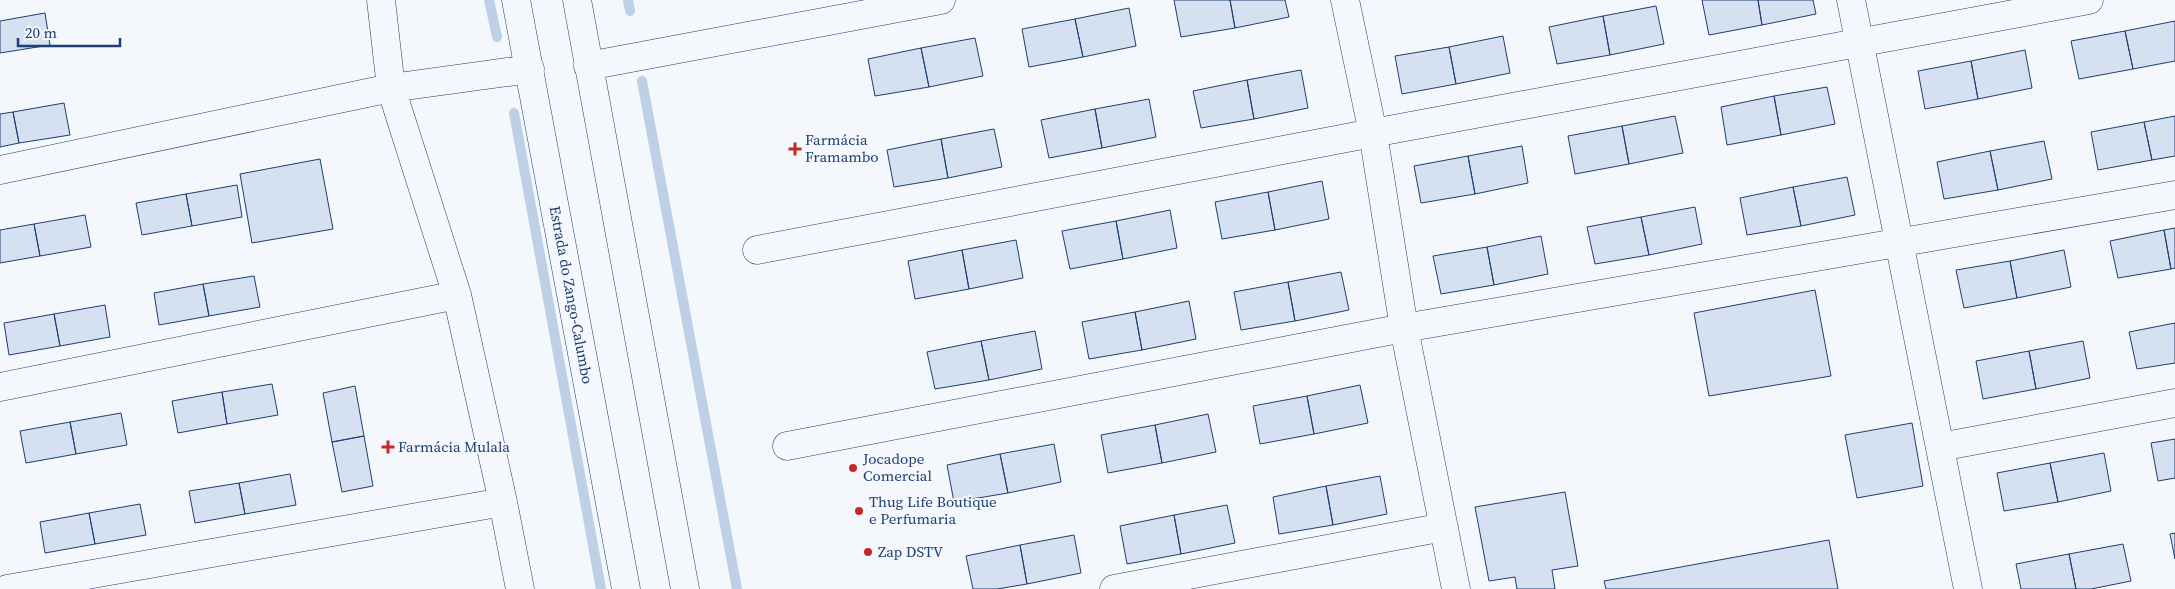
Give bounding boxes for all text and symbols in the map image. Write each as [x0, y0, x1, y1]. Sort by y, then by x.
scale bar [18, 15, 120, 47]
text: 20 m [25, 22, 57, 43]
place label: Farmácia Framambo [805, 129, 879, 167]
marker: Farmácia Framambo [789, 143, 801, 155]
street label: Estrada do Zango-Calumbo [545, 204, 598, 385]
place label: Farmácia Mulala [398, 436, 510, 457]
marker: Farmácia Mulala [382, 441, 394, 453]
place label: Jocadope Comercial [862, 448, 932, 486]
marker: Jocadope Comercial [847, 462, 859, 474]
place label: Thug Life Boutique e Perfumaria [869, 491, 997, 529]
marker: Thug Life Boutique e Perfumaria [853, 505, 865, 517]
place label: Zap DSTV [878, 541, 943, 562]
marker: Zap DSTV [862, 546, 874, 558]

